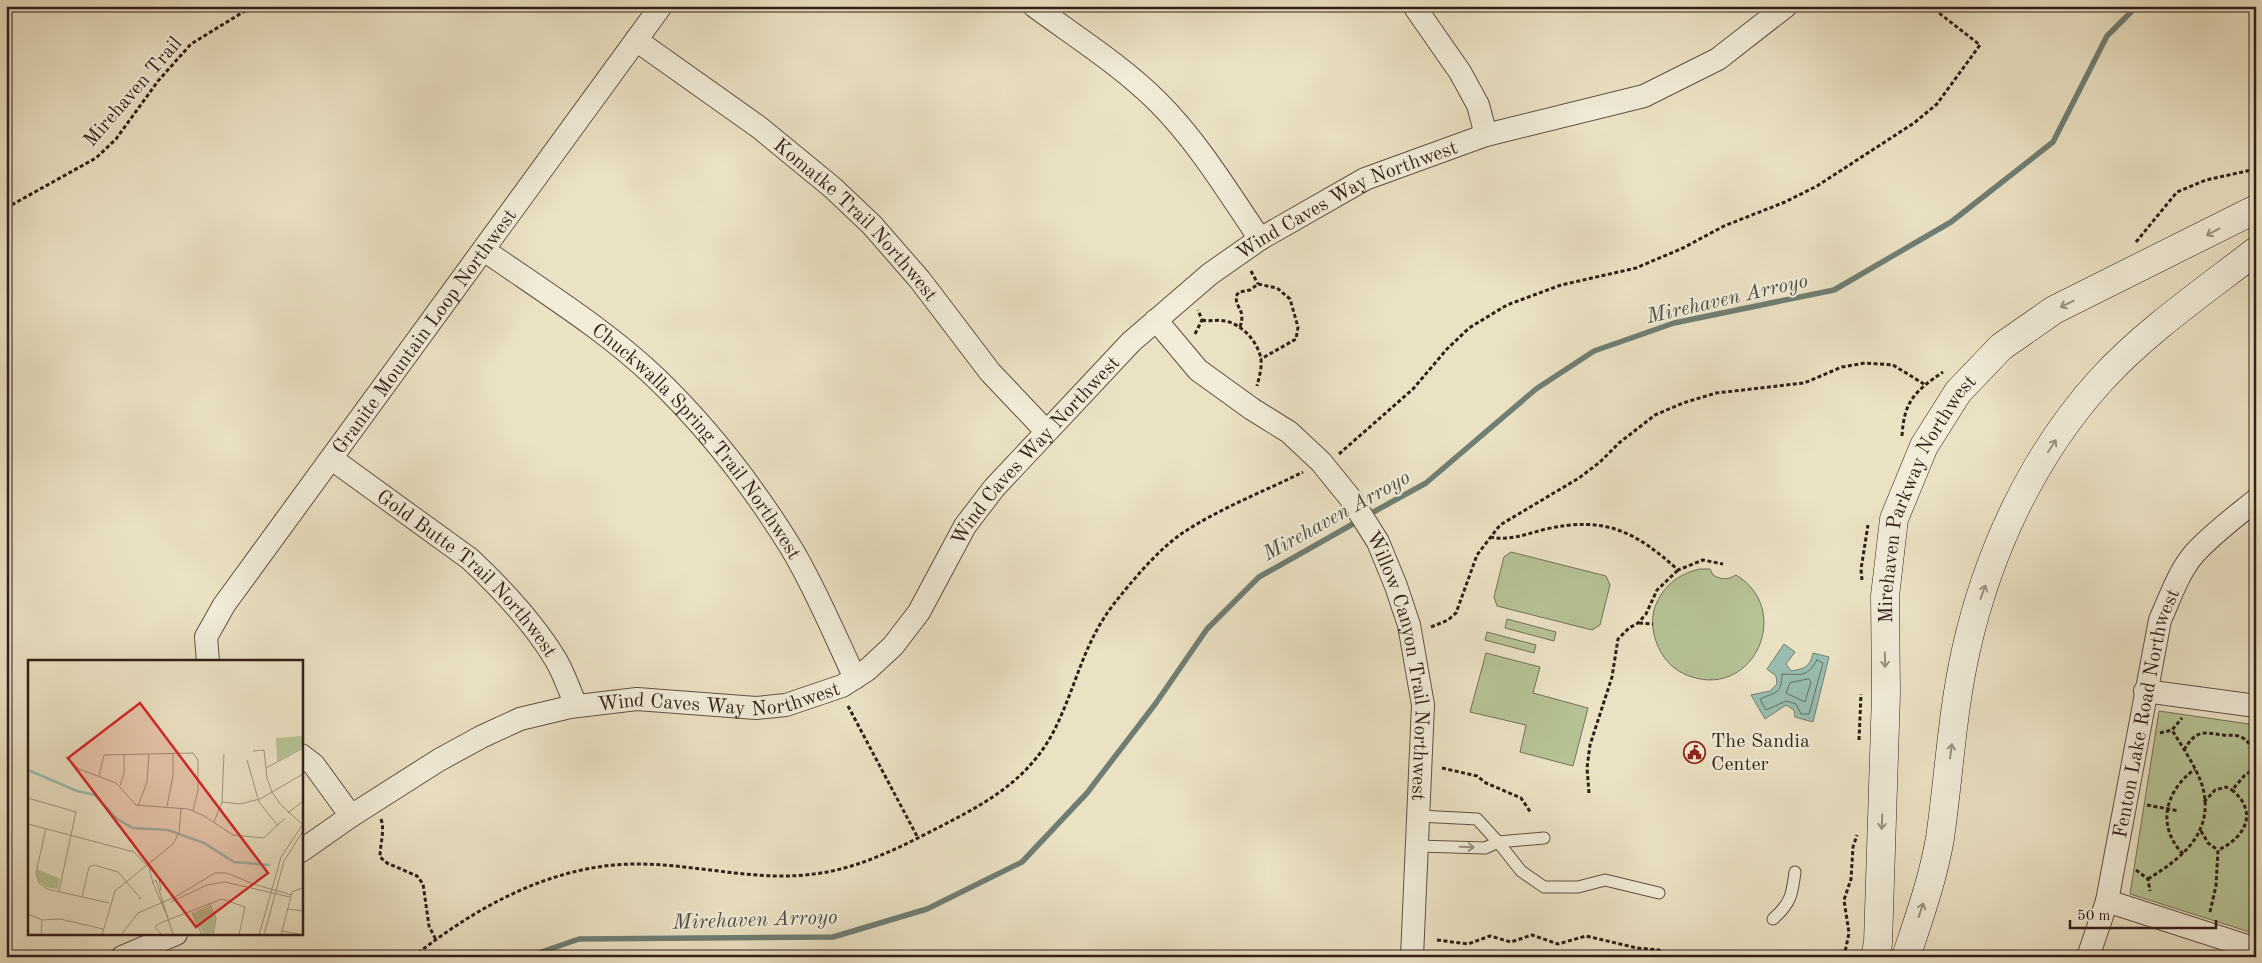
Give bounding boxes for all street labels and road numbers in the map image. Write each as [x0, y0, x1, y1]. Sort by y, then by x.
street label: Mirehaven Trail [81, 34, 186, 151]
street label: Komatke Trail Northwest [769, 136, 940, 306]
street label: Wind Caves Way Northwest [1233, 138, 1460, 264]
street label: Granite Mountain Loop Northwest [330, 206, 521, 458]
street label: Chuckwalla Spring Trail Northwest [587, 321, 804, 563]
street label: Wind Caves Way Northwest [949, 353, 1124, 549]
street label: Mirehaven Parkway Northwest [1877, 372, 1981, 623]
street label: Gold Butte Trail Northwest [372, 487, 560, 661]
street label: Willow Canyon Trail Northwest [1362, 528, 1431, 801]
street label: Fenton Lake Road Northwest [2111, 586, 2184, 840]
street label: Wind Caves Way Northwest [597, 679, 843, 720]

